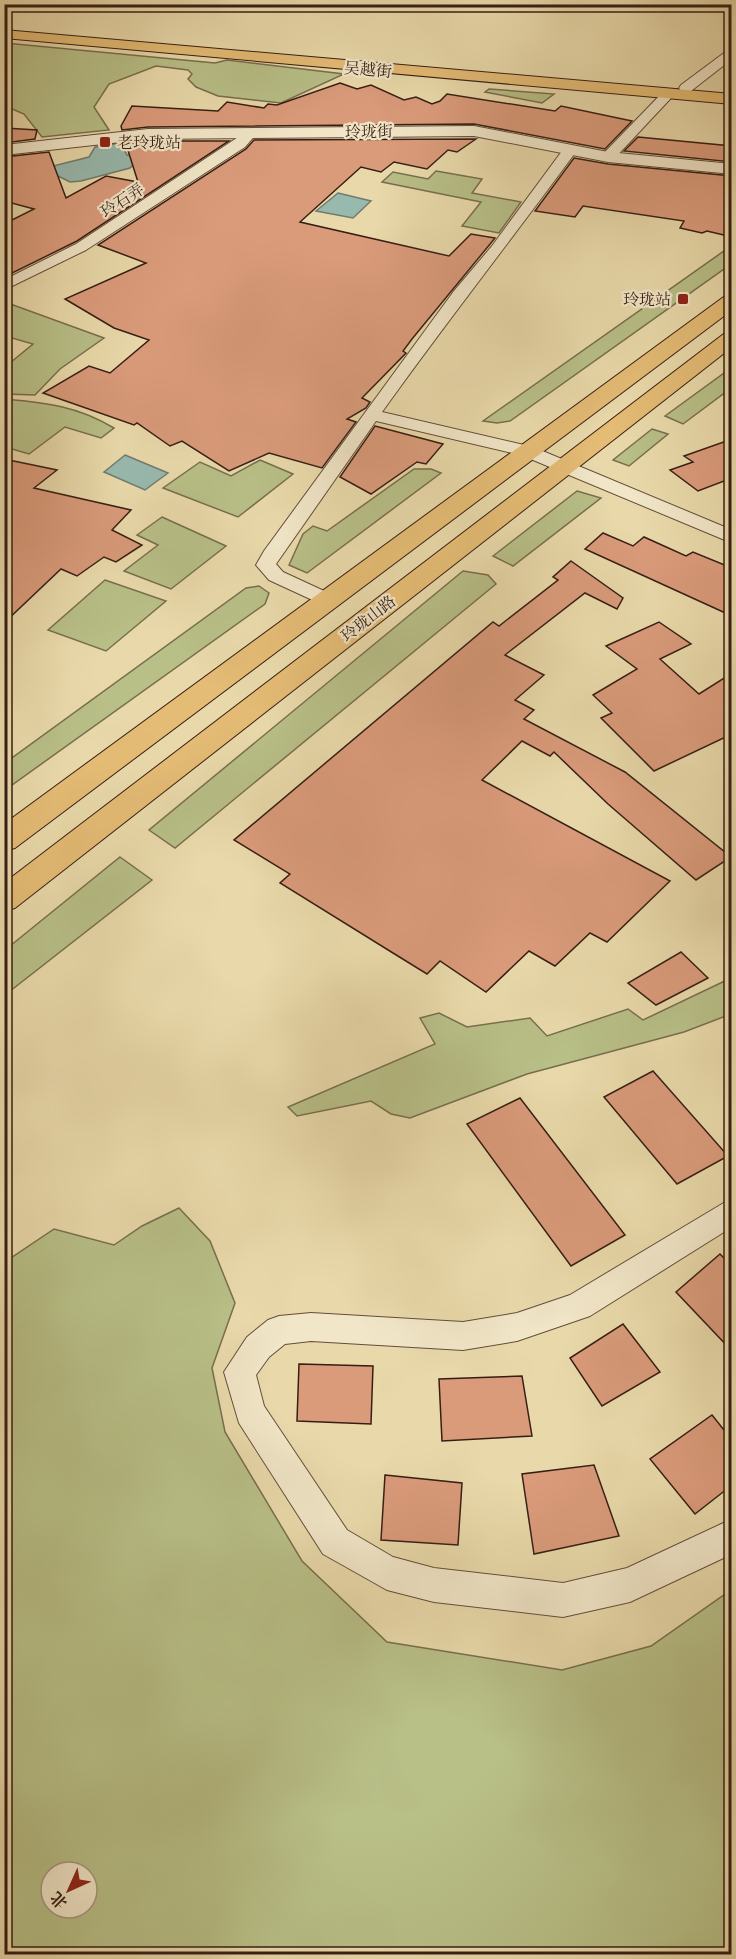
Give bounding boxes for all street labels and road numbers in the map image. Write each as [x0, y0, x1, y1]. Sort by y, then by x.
street label: 吴越街 [343, 57, 393, 81]
street label: 玲珑街 [345, 121, 393, 141]
street label: 玲石弄 [96, 179, 148, 221]
street label: 玲珑山路 [337, 590, 399, 646]

